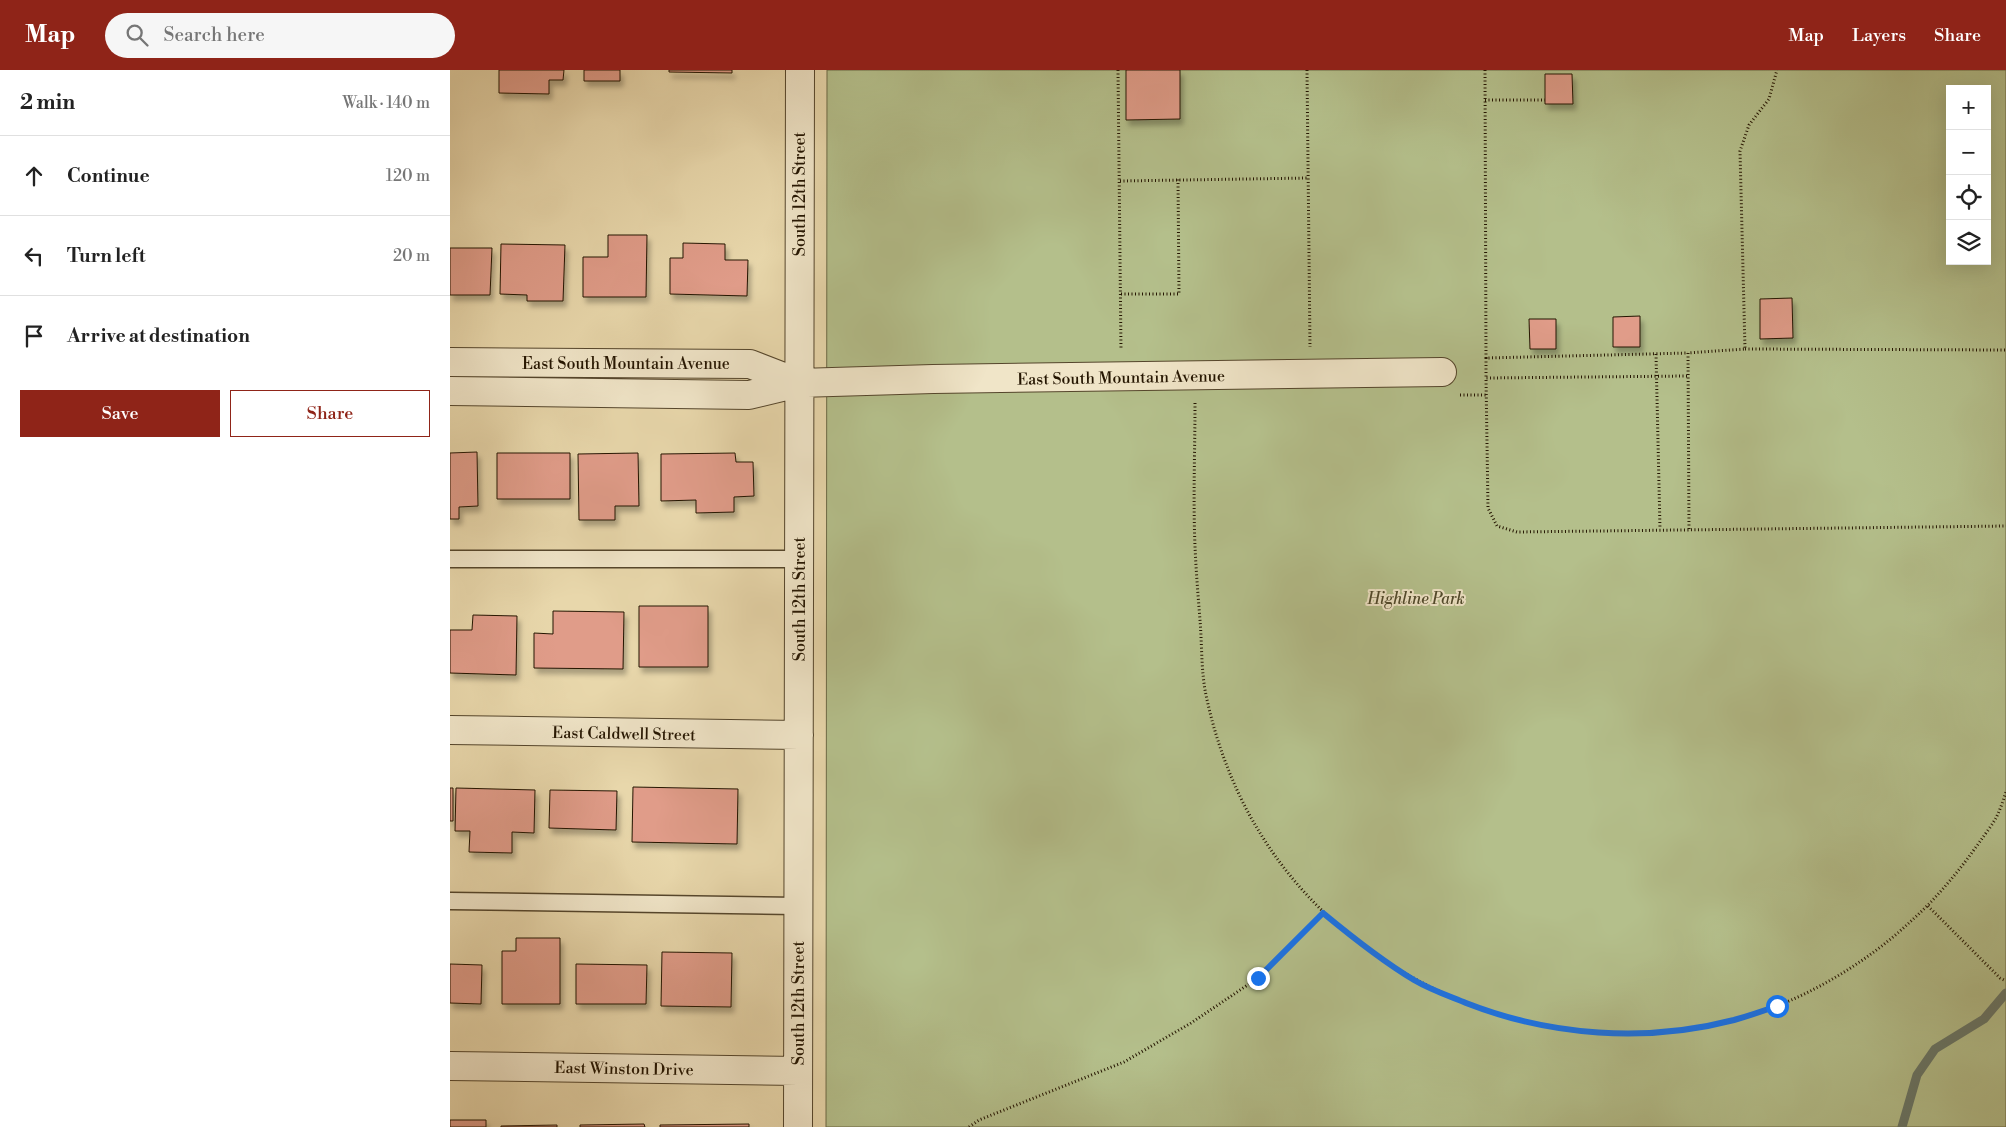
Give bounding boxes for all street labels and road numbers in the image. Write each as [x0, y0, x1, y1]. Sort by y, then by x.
street label: South 12th Street [790, 131, 810, 256]
street label: East South Mountain Avenue [522, 354, 730, 374]
street label: East South Mountain Avenue [1017, 366, 1225, 390]
street label: South 12th Street [790, 536, 810, 661]
street label: East Caldwell Street [552, 723, 696, 745]
street label: South 12th Street [789, 940, 809, 1065]
street label: East Winston Drive [554, 1058, 694, 1080]

